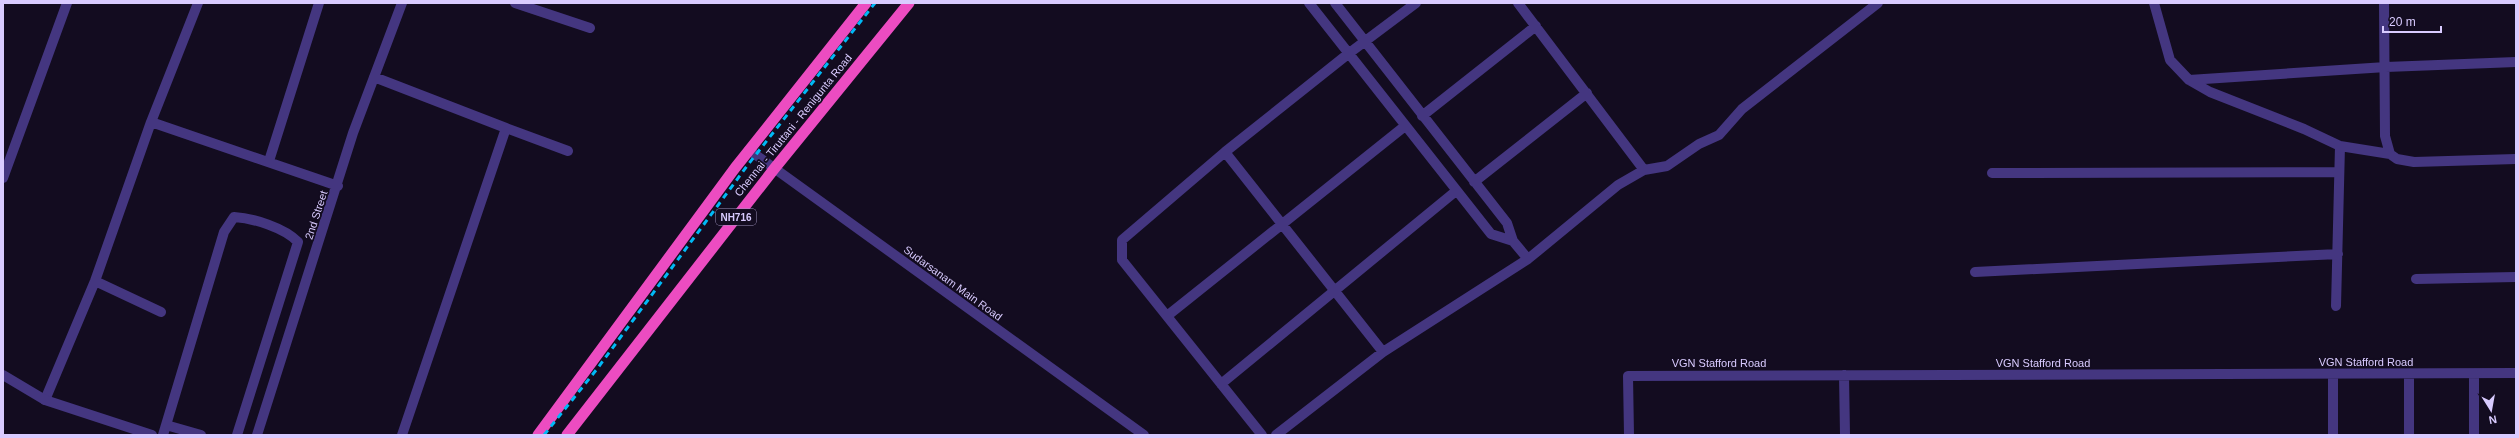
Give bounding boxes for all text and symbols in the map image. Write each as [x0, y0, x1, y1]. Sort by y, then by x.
scale bar [2383, 8, 2441, 34]
text: 20 m [2389, 15, 2416, 29]
street label: Chennai - Tiruttani - Renigunta Road [732, 52, 854, 198]
street label: 2nd Street [302, 189, 330, 241]
road number: NH716 [716, 209, 756, 225]
street label: Sudarsanam Main Road [901, 243, 1005, 323]
street label: VGN Stafford Road [2319, 356, 2413, 368]
street label: VGN Stafford Road [1672, 357, 1766, 369]
street label: VGN Stafford Road [1996, 357, 2090, 369]
north arrow [2471, 390, 2511, 430]
text: N [2488, 413, 2498, 426]

